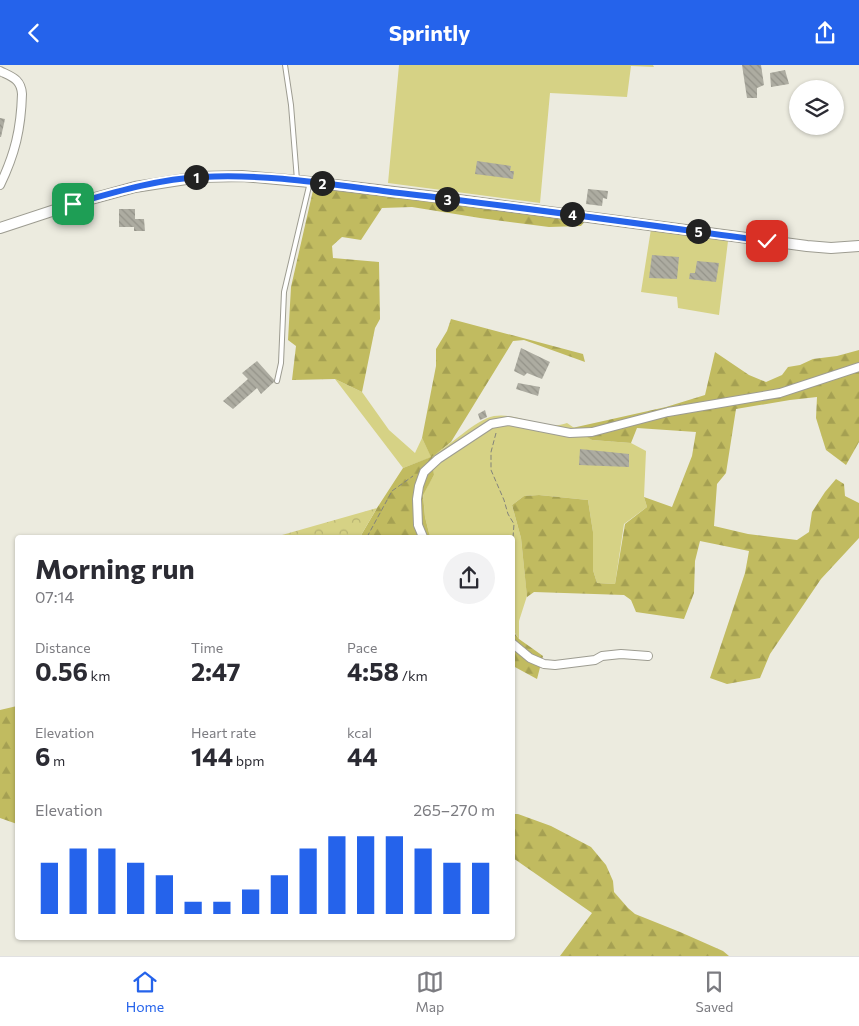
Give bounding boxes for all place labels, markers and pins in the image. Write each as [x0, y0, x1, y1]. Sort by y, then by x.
pin: 1 [184, 165, 208, 189]
pin: 2 [310, 171, 334, 195]
pin [52, 183, 94, 225]
pin: 3 [434, 187, 460, 211]
pin: 4 [560, 201, 584, 227]
pin: 5 [686, 219, 710, 243]
pin [746, 220, 788, 262]

